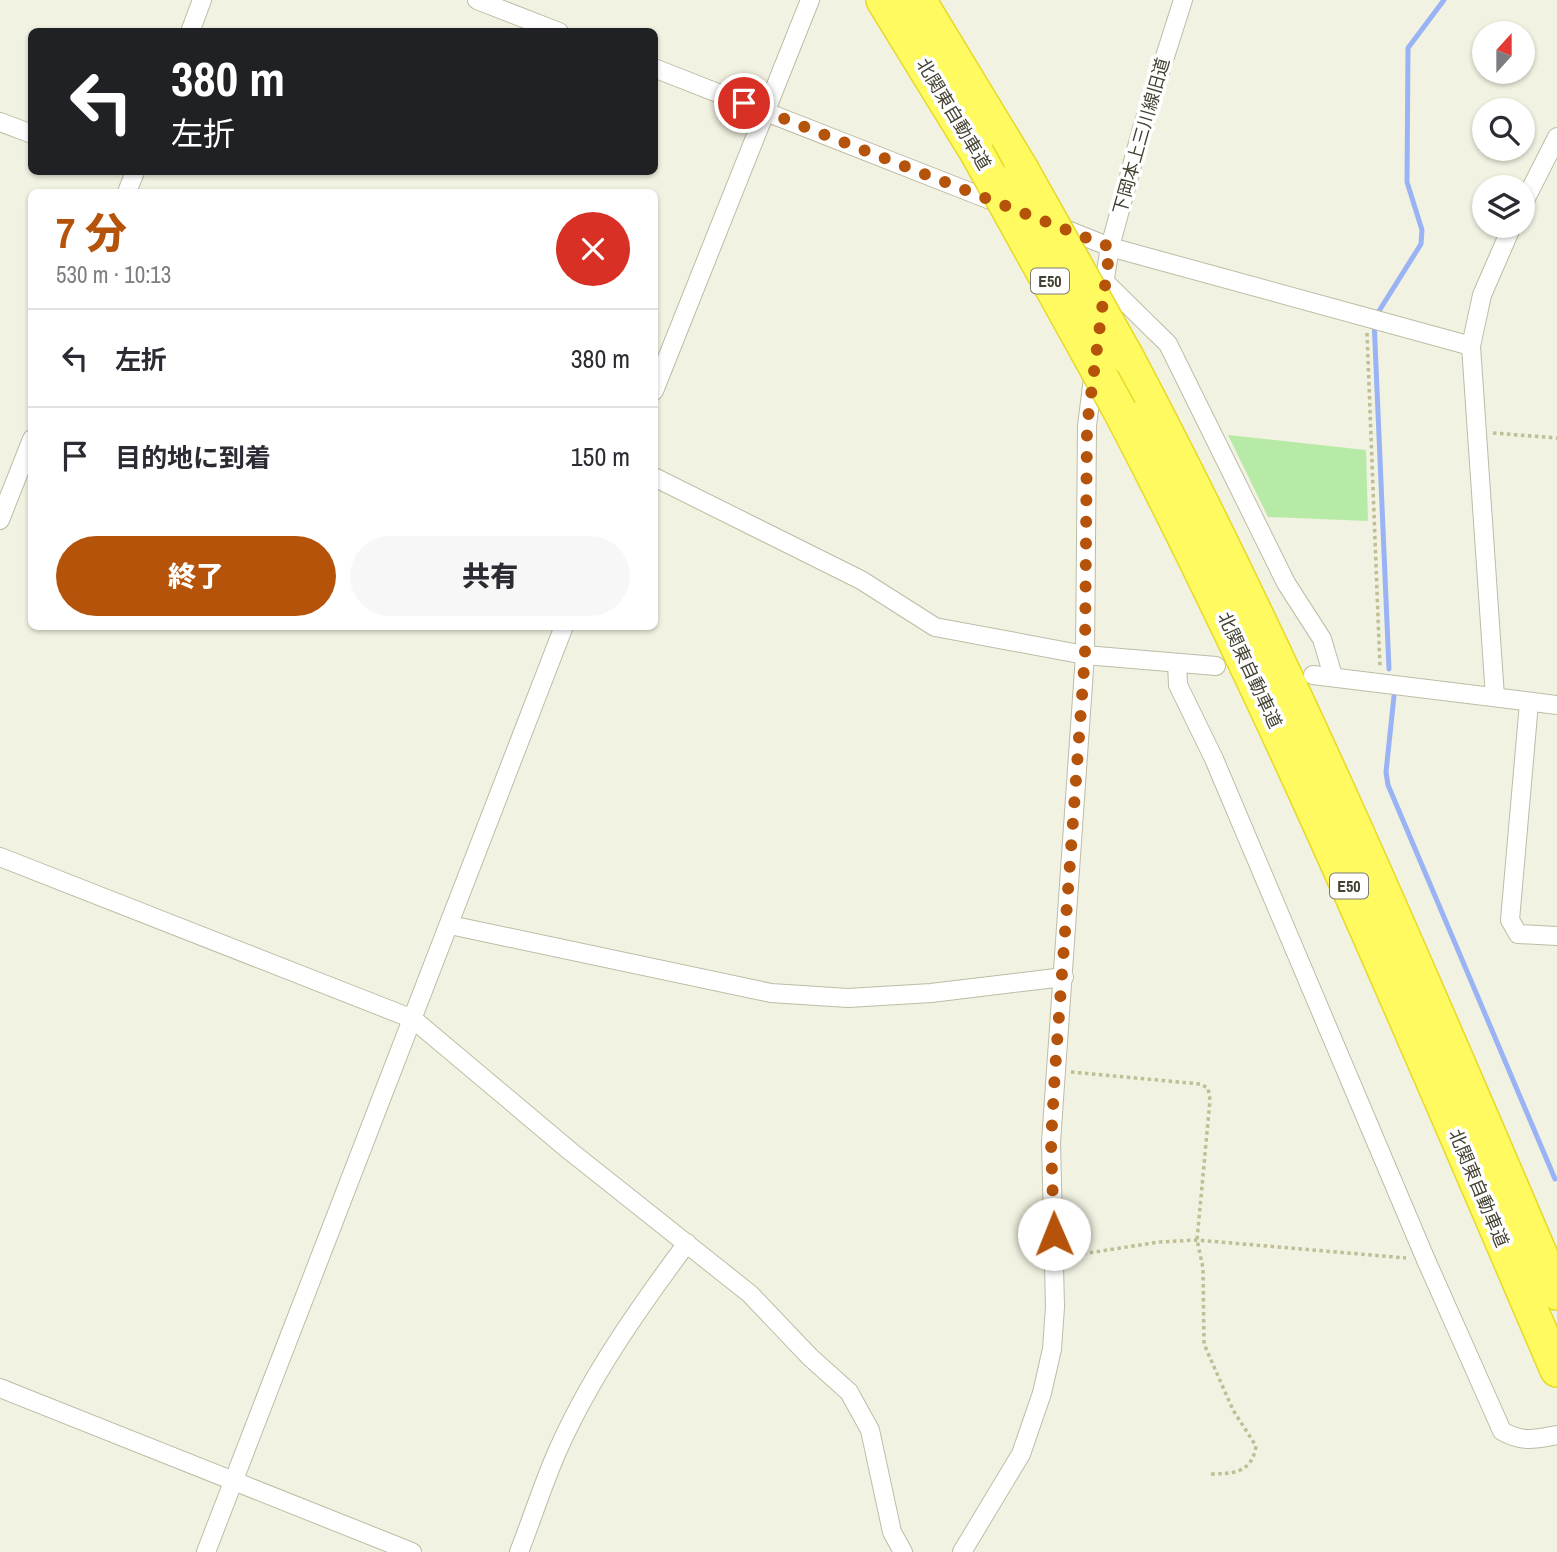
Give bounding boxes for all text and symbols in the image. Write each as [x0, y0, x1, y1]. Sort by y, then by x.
north arrow [1472, 21, 1535, 84]
map controls [1472, 21, 1535, 238]
text: 380 m [171, 45, 285, 111]
street label: 北関東自動車道 [911, 54, 997, 174]
street label: 下岡本上三川線旧道 [1107, 55, 1175, 217]
icon: left [56, 56, 147, 147]
pin [714, 73, 774, 133]
icon: arrive [725, 84, 763, 122]
button: search [1472, 98, 1535, 161]
text: 左折 [171, 112, 235, 155]
button: layers [1472, 175, 1535, 238]
text: 7 分 [56, 205, 127, 261]
button: close [556, 212, 630, 286]
text: 530 m · 10:13 [56, 259, 171, 290]
road number: E50 [1031, 268, 1069, 294]
icon: left [56, 339, 94, 377]
text: 380 m [571, 341, 630, 376]
text: 左折 [115, 342, 167, 377]
icon: arrive [56, 437, 94, 475]
text: 150 m [571, 439, 630, 474]
text: 目的地に到着 [115, 440, 271, 475]
button: 終了 [56, 536, 336, 616]
button: 共有 [350, 536, 630, 616]
street label: 北関東自動車道 [1212, 608, 1288, 732]
road number: E50 [1330, 874, 1368, 898]
street label: 北関東自動車道 [1443, 1125, 1515, 1251]
position arrow [1017, 1197, 1091, 1271]

